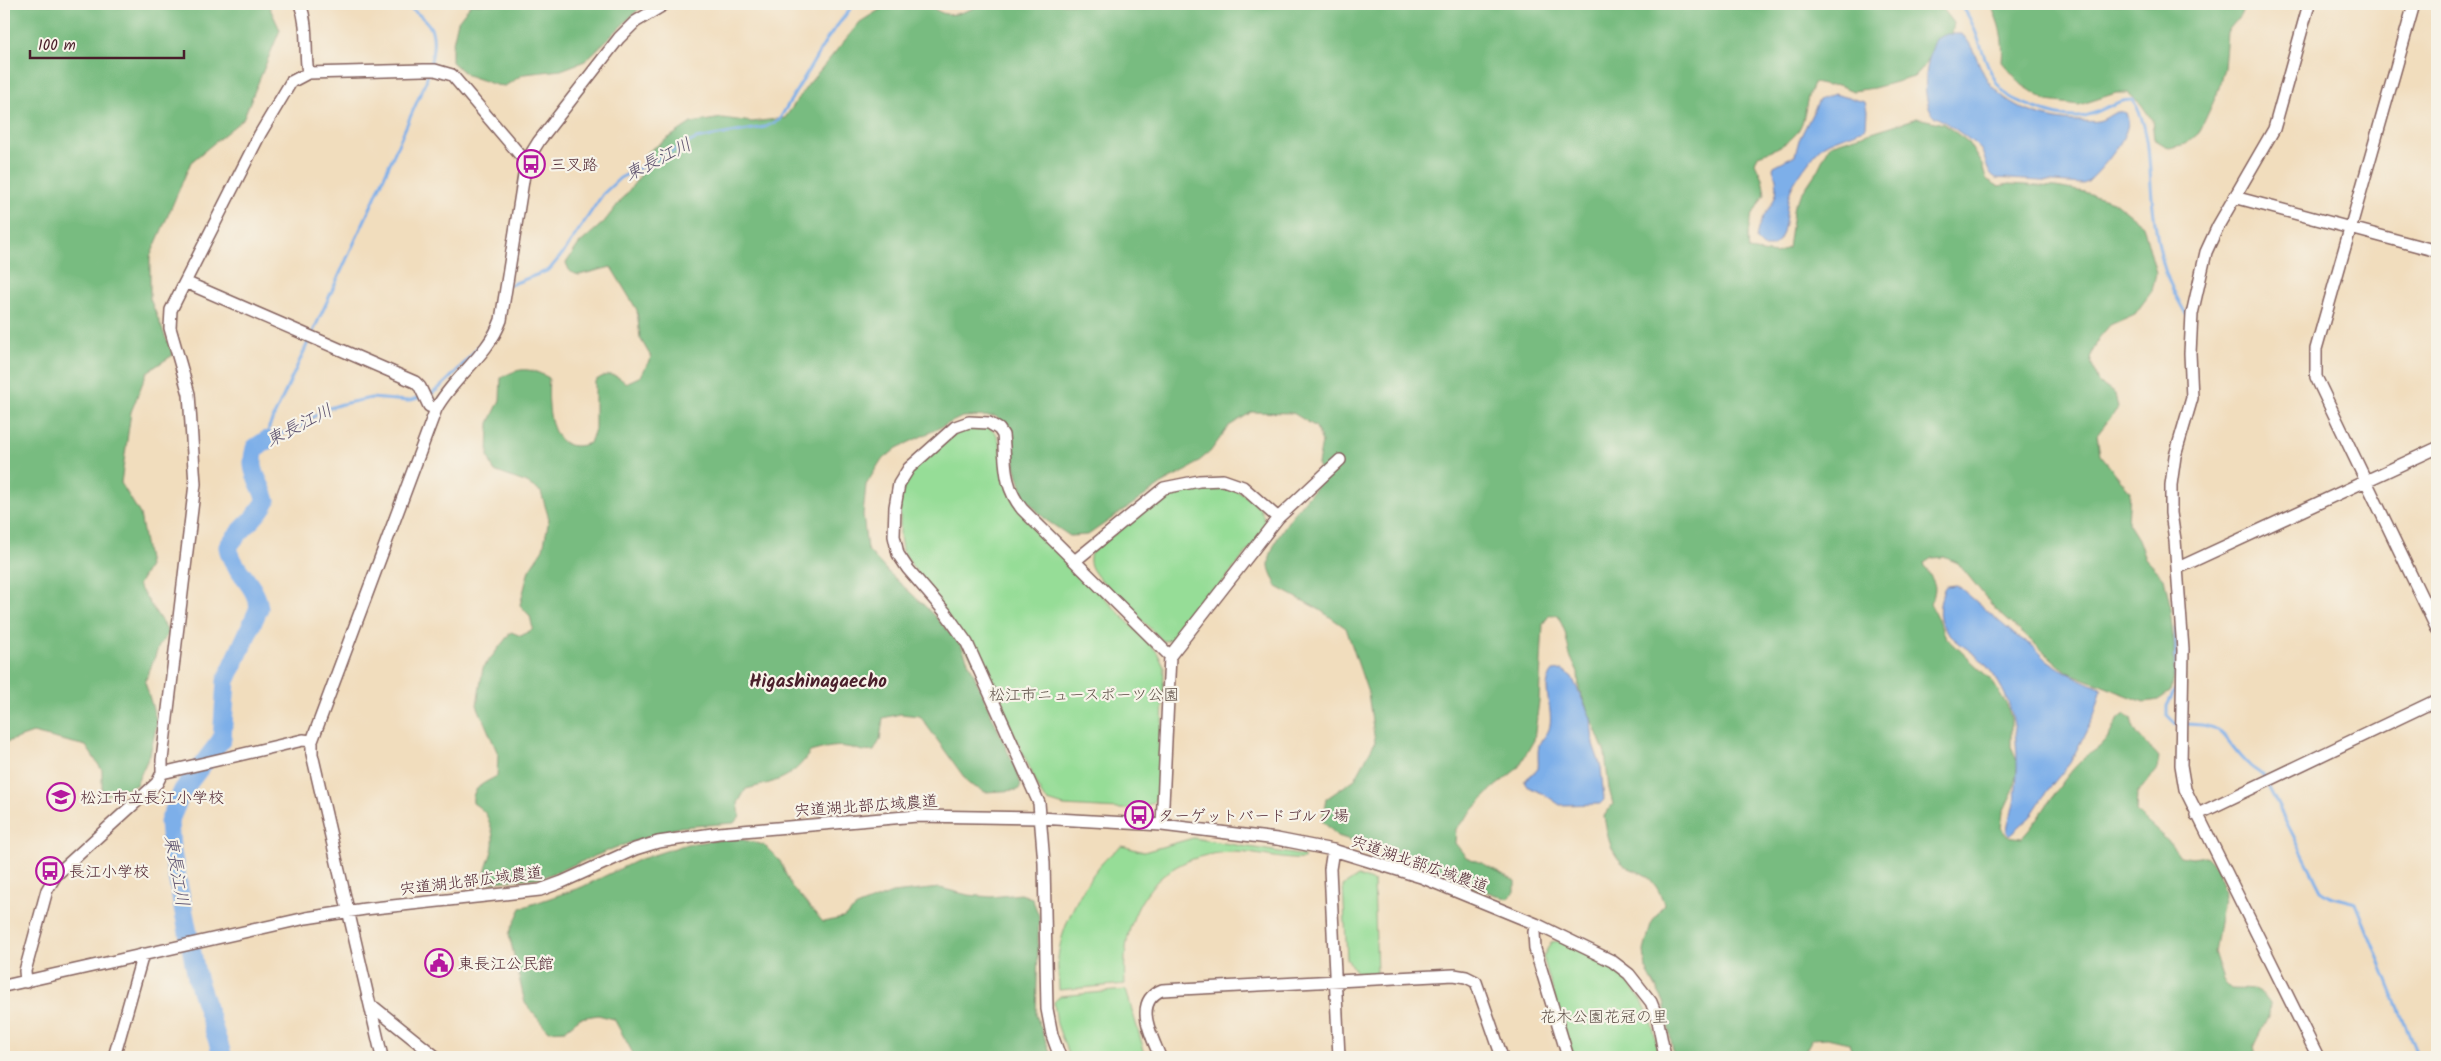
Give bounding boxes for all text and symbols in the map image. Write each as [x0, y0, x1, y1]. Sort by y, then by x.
scale bar [30, 28, 184, 60]
text: 100 m [38, 34, 76, 58]
water label: 東長江川 [620, 131, 697, 190]
bus stop icon: 三叉路 [516, 149, 546, 179]
place label: 三叉路 [550, 153, 598, 178]
water label: 東長江川 [261, 397, 338, 456]
district label: Higashinagaecho [749, 667, 887, 697]
park label: 松江市ニュースポーツ公園 [989, 683, 1179, 708]
school or university icon: 松江市立長江小学校 [46, 782, 76, 812]
place label: 松江市立長江小学校 [80, 786, 224, 811]
street label: 宍道湖北部広域農道 [793, 789, 939, 824]
bus stop icon: ターゲットバードゴルフ場 [1124, 800, 1154, 830]
place label: ターゲットバードゴルフ場 [1158, 804, 1349, 829]
street label: 宍道湖北部広域農道 [1347, 829, 1492, 900]
water label: 東長江川 [155, 833, 196, 909]
bus stop icon: 長江小学校 [35, 856, 65, 886]
place label: 長江小学校 [69, 860, 149, 885]
street label: 宍道湖北部広域農道 [398, 860, 544, 903]
public building icon: 東長江公民館 [424, 948, 454, 978]
place label: 東長江公民館 [458, 952, 554, 977]
park label: 花木公園花冠の里 [1540, 1005, 1668, 1030]

